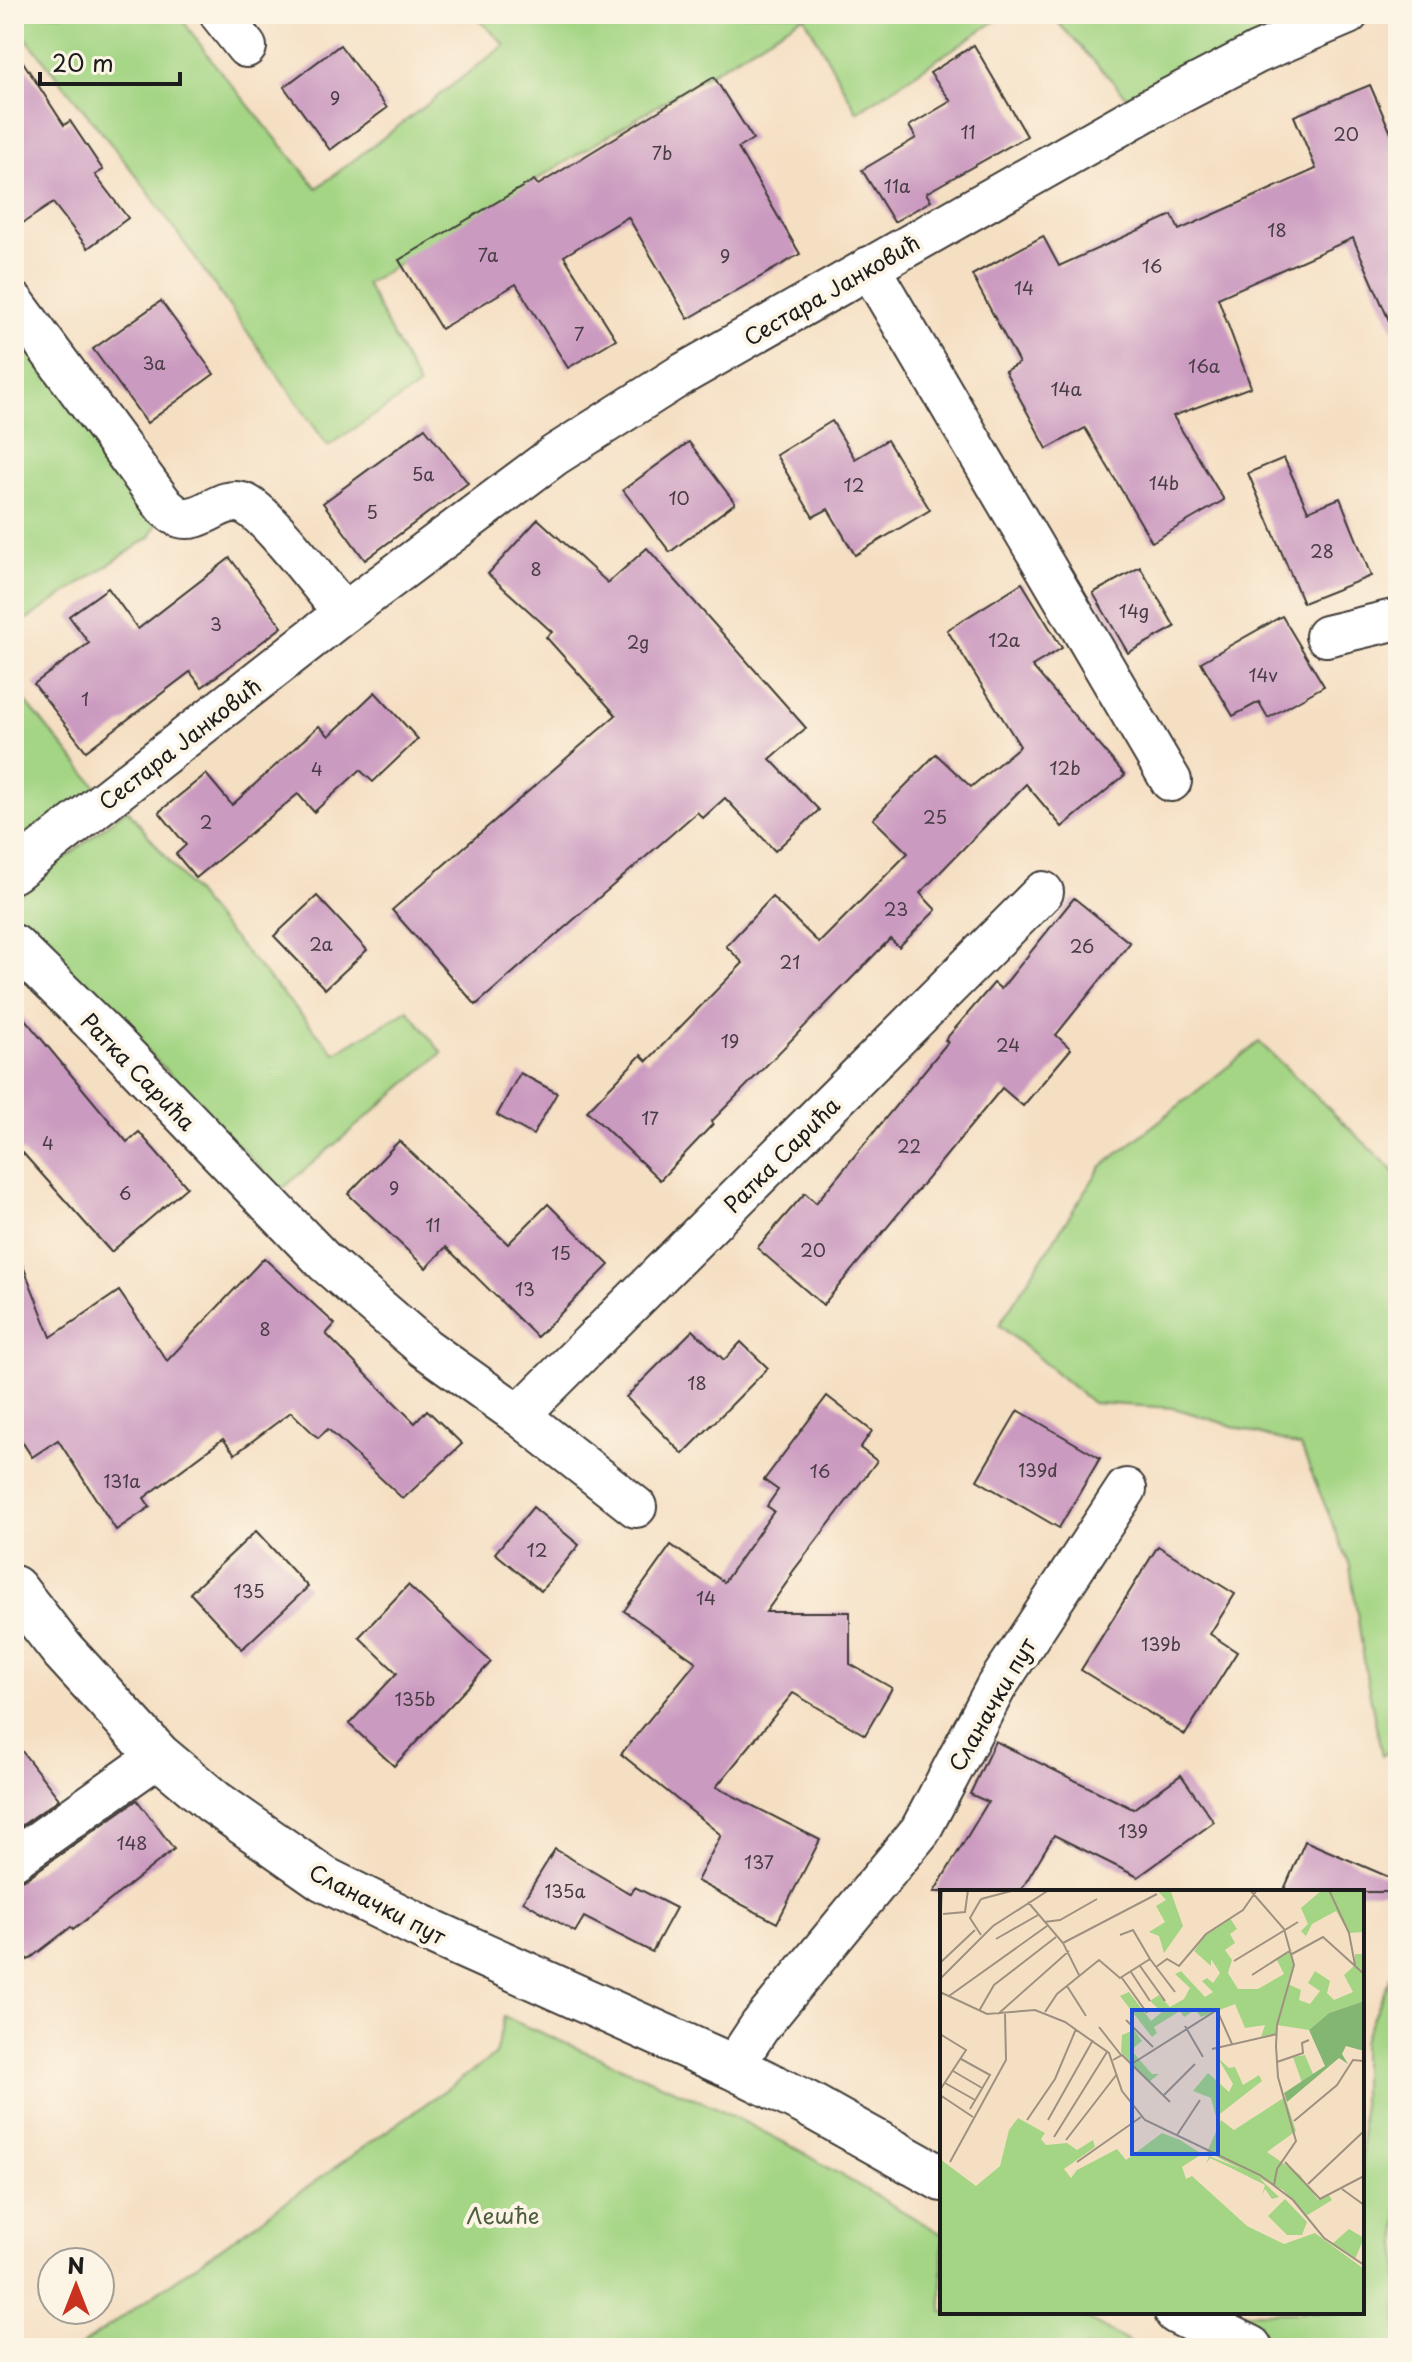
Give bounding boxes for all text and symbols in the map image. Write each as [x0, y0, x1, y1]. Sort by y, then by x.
scale bar [40, 36, 180, 86]
text: 20 m [52, 44, 114, 80]
house number: 9 [330, 84, 340, 111]
house number: 11 [960, 118, 976, 145]
house number: 20 [1333, 120, 1359, 147]
house number: 7b [652, 139, 672, 166]
house number: 11a [884, 172, 911, 199]
house number: 18 [1267, 216, 1287, 243]
street label: Сестара Јанковић [737, 225, 925, 353]
house number: 7a [478, 241, 499, 268]
house number: 9 [720, 242, 730, 269]
house number: 16 [1142, 252, 1162, 279]
house number: 14 [1014, 274, 1034, 301]
house number: 7 [574, 320, 584, 347]
house number: 3a [142, 349, 166, 376]
house number: 16a [1188, 352, 1221, 379]
house number: 14a [1050, 375, 1082, 402]
house number: 5a [412, 460, 434, 487]
house number: 14b [1149, 469, 1179, 496]
house number: 12 [844, 471, 864, 498]
house number: 10 [668, 484, 690, 511]
house number: 5 [366, 498, 378, 525]
house number: 28 [1310, 537, 1334, 564]
house number: 8 [530, 555, 542, 582]
house number: 14g [1119, 597, 1149, 624]
house number: 3 [210, 610, 222, 637]
house number: 12a [988, 626, 1021, 653]
house number: 2g [627, 628, 649, 655]
house number: 14v [1248, 661, 1278, 688]
street label: Сестара Јанковић [91, 669, 267, 817]
house number: 1 [81, 685, 89, 712]
house number: 12b [1049, 754, 1081, 781]
house number: 4 [311, 755, 323, 782]
house number: 25 [923, 803, 947, 830]
house number: 2 [200, 808, 212, 835]
house number: 23 [884, 895, 908, 922]
house number: 2a [309, 930, 334, 957]
house number: 26 [1070, 932, 1094, 959]
house number: 21 [780, 948, 800, 975]
street label: Ратка Сарића [74, 1005, 204, 1137]
house number: 19 [721, 1027, 739, 1054]
house number: 24 [996, 1031, 1020, 1058]
street label: Ратка Сарића [715, 1088, 847, 1220]
house number: 17 [641, 1104, 659, 1131]
house number: 4 [42, 1129, 54, 1156]
house number: 22 [897, 1132, 921, 1159]
house number: 9 [389, 1174, 399, 1201]
house number: 6 [119, 1179, 131, 1206]
house number: 11 [425, 1211, 441, 1238]
house number: 20 [800, 1236, 826, 1263]
house number: 15 [551, 1239, 571, 1266]
house number: 13 [515, 1275, 535, 1302]
house number: 8 [259, 1315, 271, 1342]
house number: 18 [687, 1369, 707, 1396]
house number: 139d [1018, 1456, 1058, 1483]
house number: 16 [810, 1457, 830, 1484]
house number: 131a [104, 1467, 141, 1494]
house number: 12 [527, 1536, 547, 1563]
house number: 135 [233, 1577, 265, 1604]
house number: 14 [696, 1584, 716, 1611]
house number: 139b [1141, 1630, 1181, 1657]
street label: Сланачки пут [939, 1631, 1043, 1777]
house number: 135b [395, 1685, 435, 1712]
house number: 139 [1118, 1817, 1148, 1844]
house number: 148 [116, 1829, 148, 1856]
house number: 137 [744, 1848, 774, 1875]
street label: Сланачки пут [304, 1854, 453, 1952]
house number: 135a [545, 1877, 585, 1904]
inset map [940, 1890, 1364, 2314]
park label: Лешће [466, 2198, 540, 2231]
north arrow [36, 2246, 116, 2326]
text: N [67, 2248, 85, 2281]

